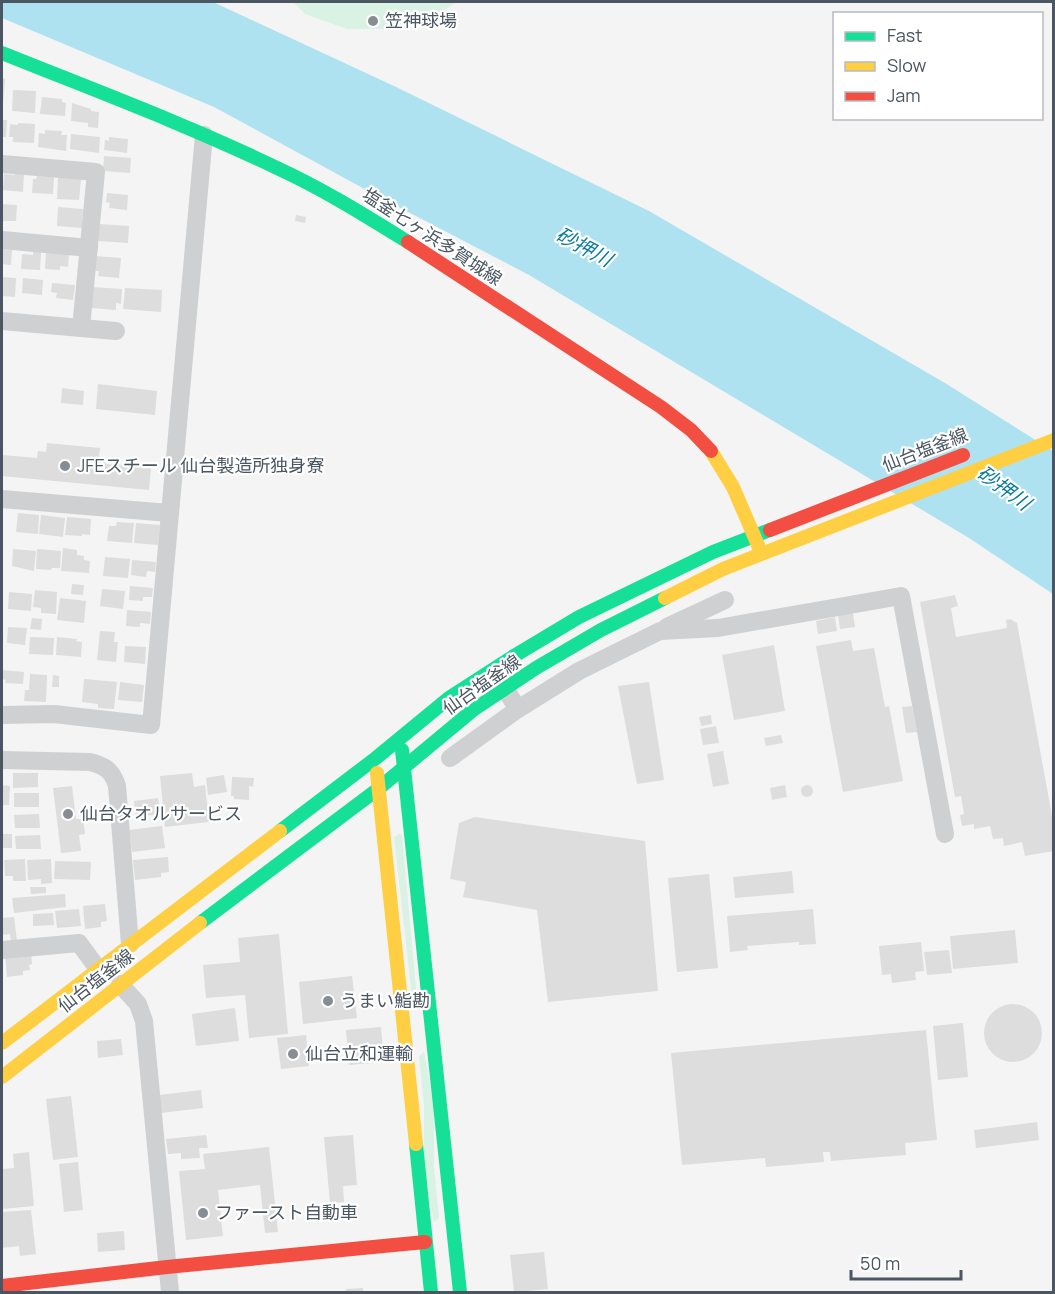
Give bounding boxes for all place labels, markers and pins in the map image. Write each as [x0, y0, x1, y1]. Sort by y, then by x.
place label: 笠神球場 [385, 8, 457, 32]
marker: 笠神球場 [366, 14, 380, 28]
place label: JFEスチール 仙台製造所独身寮 [77, 453, 324, 477]
marker: JFEスチール 仙台製造所独身寮 [58, 459, 72, 473]
place label: 仙台タオルサービス [80, 801, 242, 825]
marker: 仙台タオルサービス [61, 807, 75, 821]
place label: うまい鮨勘 [340, 988, 430, 1012]
marker: うまい鮨勘 [321, 994, 335, 1008]
place label: 仙台立和運輸 [305, 1041, 413, 1065]
marker: 仙台立和運輸 [286, 1047, 300, 1061]
place label: ファースト自動車 [215, 1200, 358, 1224]
marker: ファースト自動車 [196, 1206, 210, 1220]

